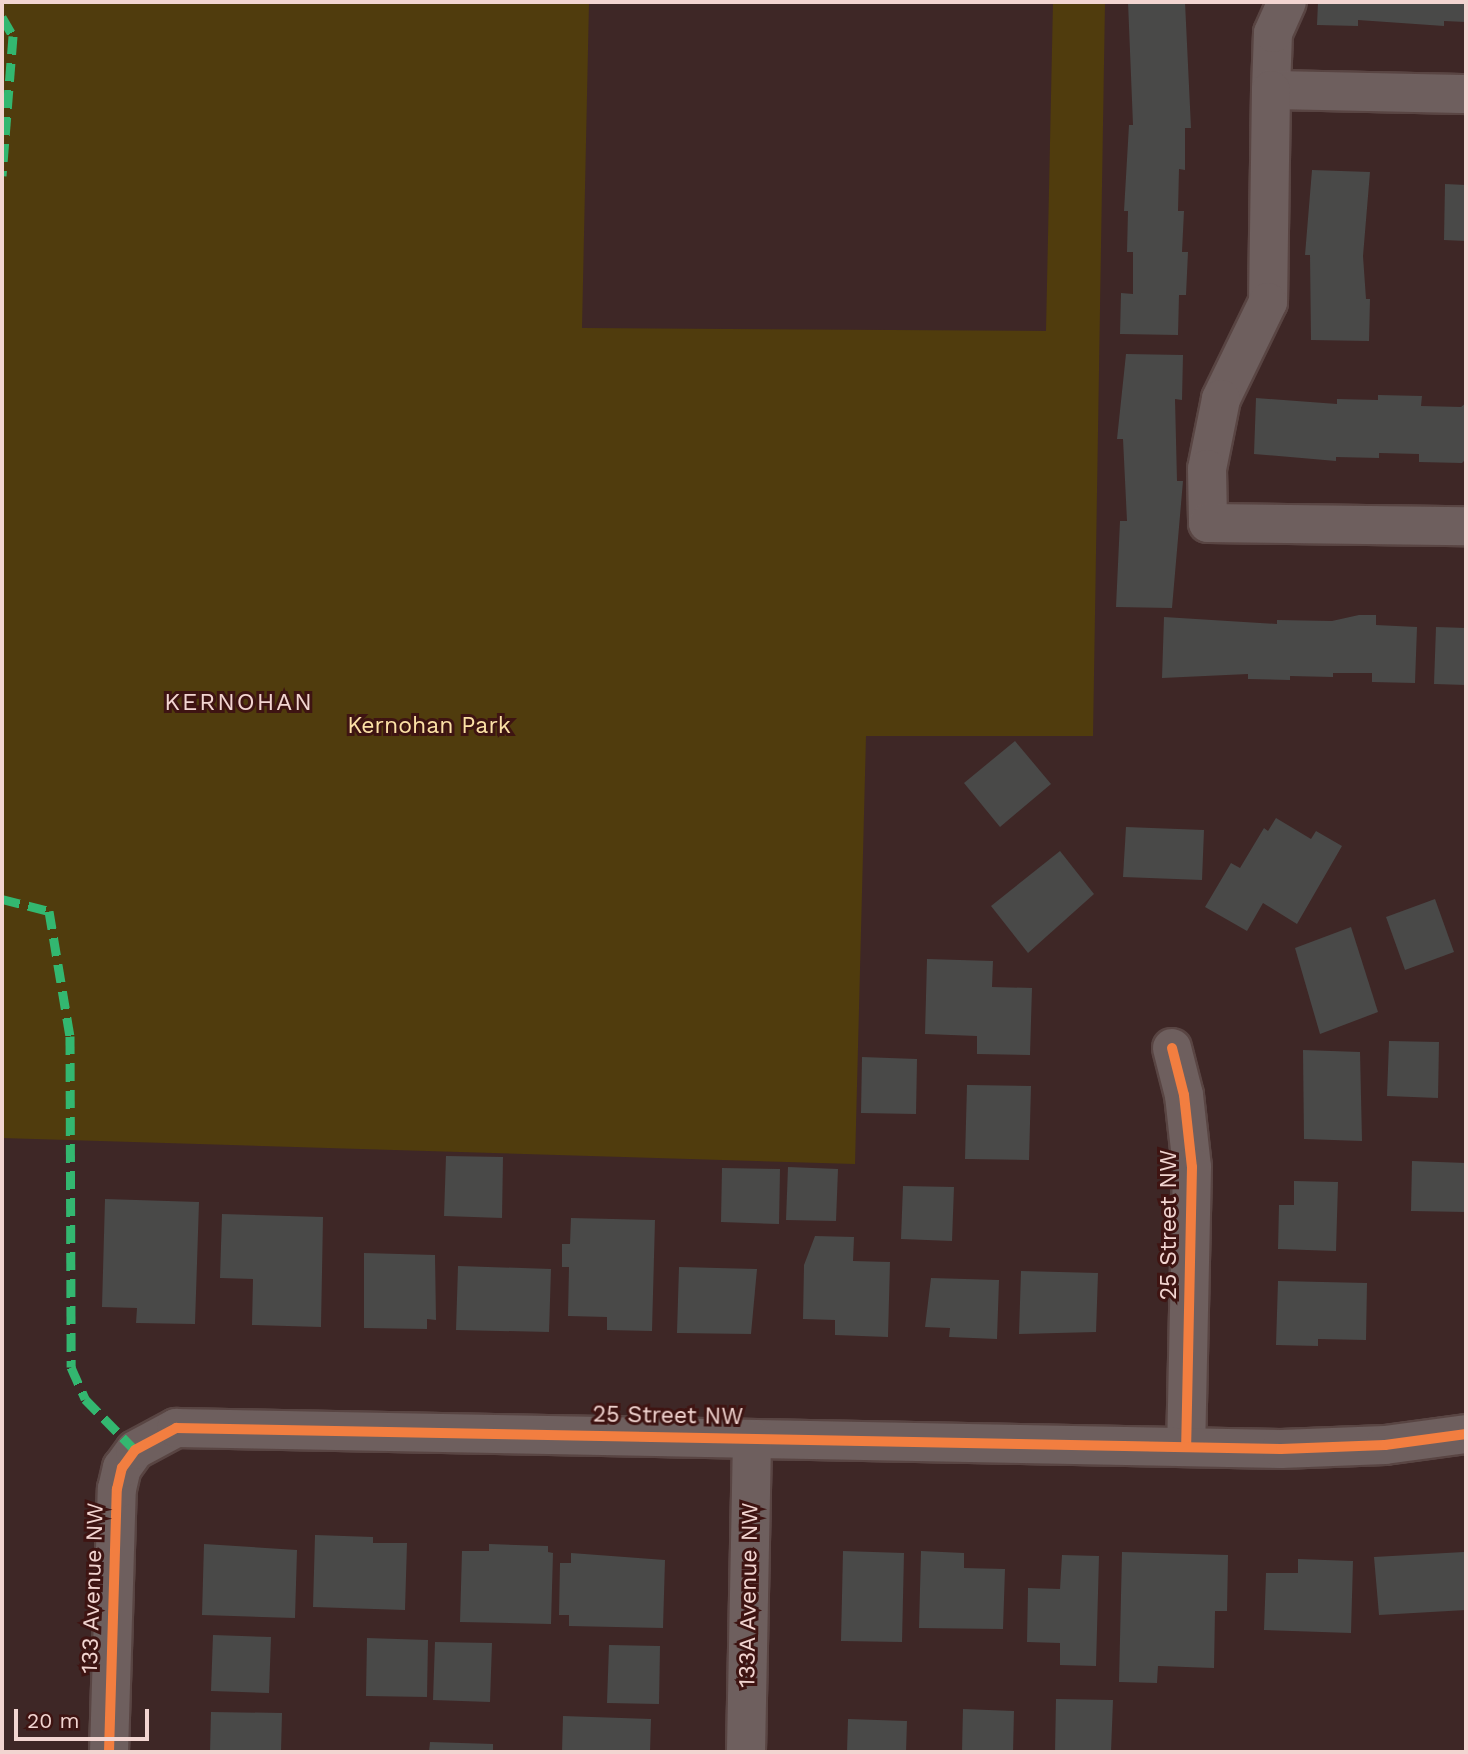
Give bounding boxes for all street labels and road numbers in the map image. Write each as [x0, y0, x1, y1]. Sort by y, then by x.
street label: 25 Street NW [1155, 1150, 1183, 1300]
street label: 25 Street NW [592, 1401, 744, 1431]
street label: 133A Avenue NW [734, 1501, 764, 1689]
street label: 133 Avenue NW [76, 1502, 110, 1674]

